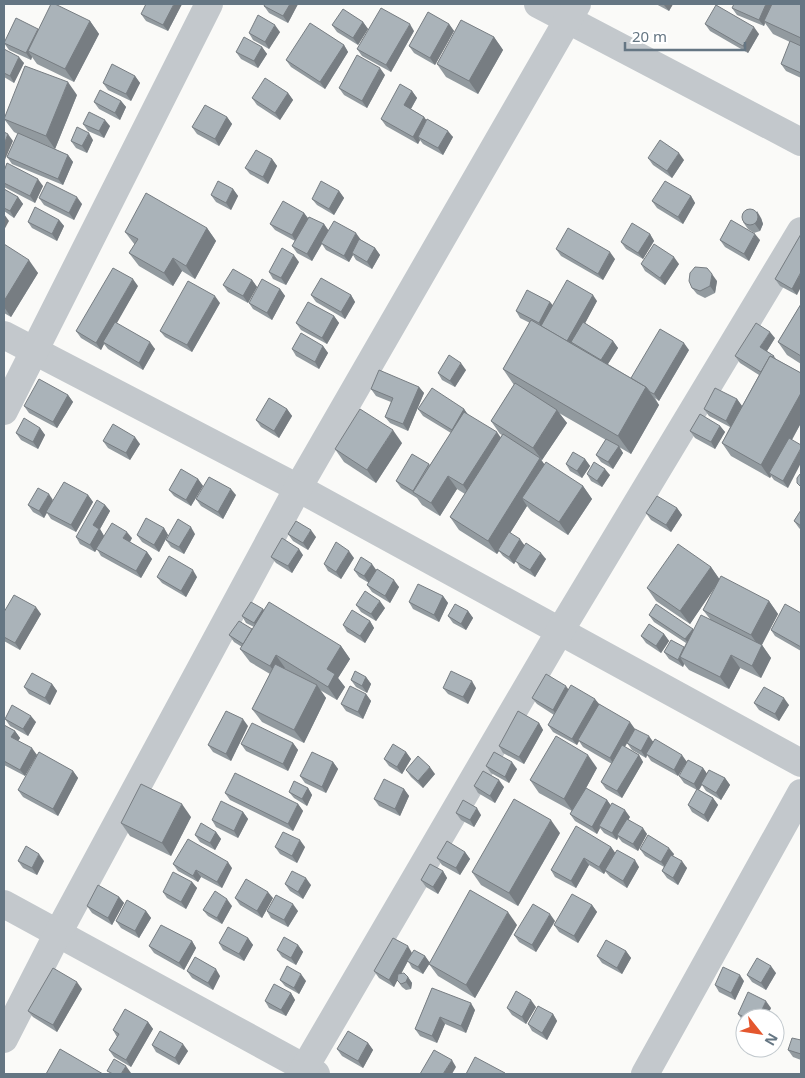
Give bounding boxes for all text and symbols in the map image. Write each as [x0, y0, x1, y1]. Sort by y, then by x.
scale bar [625, 20, 745, 52]
text: 20 m [632, 26, 667, 46]
north arrow [735, 1008, 785, 1058]
text: N [761, 1030, 783, 1049]

